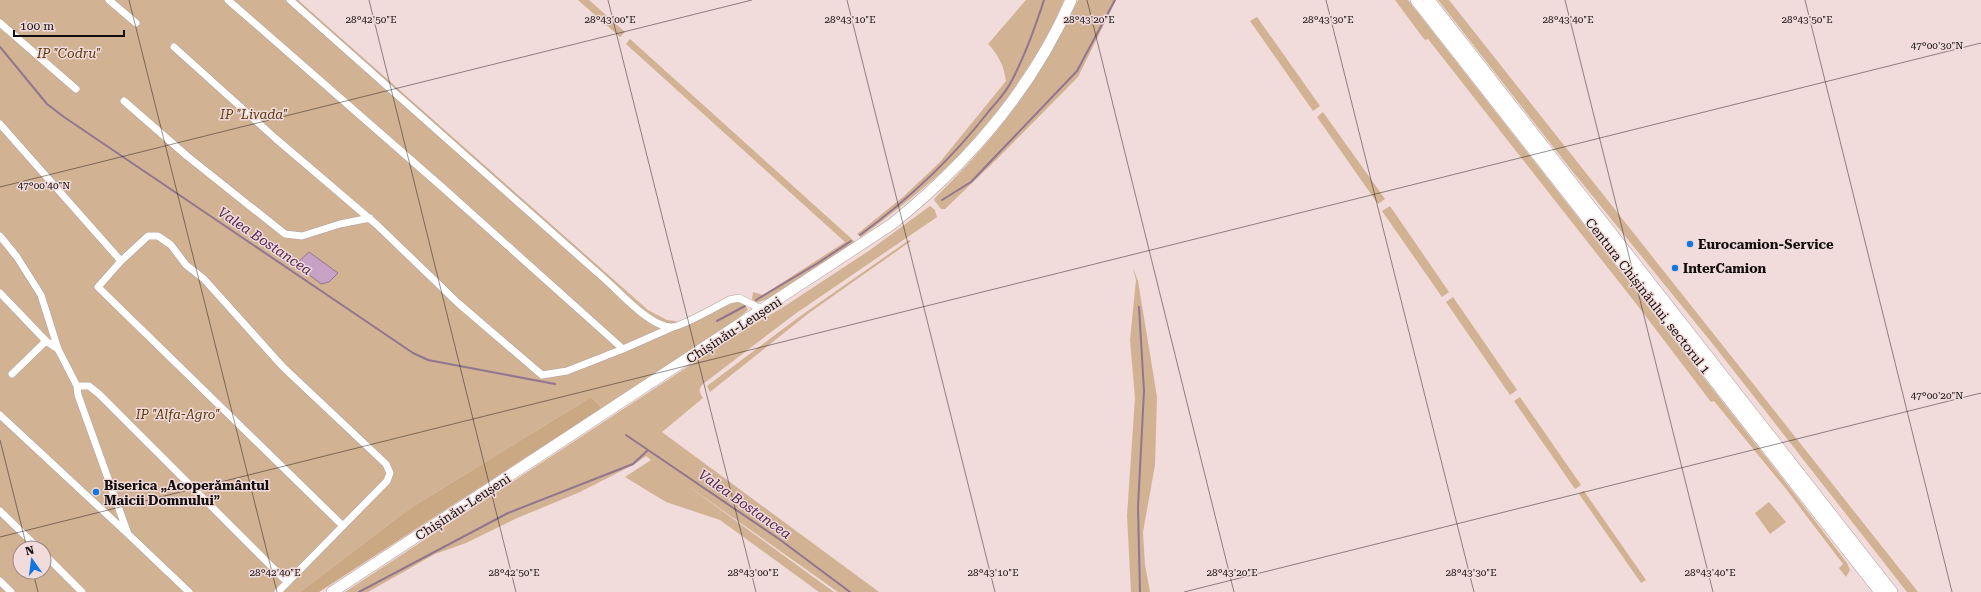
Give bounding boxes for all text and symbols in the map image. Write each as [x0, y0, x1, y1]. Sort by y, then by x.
scale bar [14, 12, 124, 38]
text: 28°42'50"E [345, 14, 397, 25]
text: 28°43'00"E [584, 14, 636, 25]
text: 28°43'10"E [824, 14, 876, 25]
text: 28°43'20"E [1063, 14, 1115, 25]
text: 28°43'30"E [1302, 14, 1354, 25]
text: 28°43'40"E [1542, 14, 1594, 25]
text: 28°43'50"E [1781, 14, 1833, 25]
text: 100 m [20, 19, 54, 33]
text: 47°00'30"N [1911, 40, 1963, 51]
park label: IP "Codru" [36, 46, 101, 61]
park label: IP "Livada" [219, 107, 288, 122]
text: 47°00'40"N [18, 180, 70, 191]
water label: Valea Bostancea [215, 204, 315, 278]
street label: Centura Chișinăului, sectorul 1 [1582, 215, 1714, 378]
place label: Eurocamion-Service [1698, 237, 1834, 252]
marker: Eurocamion-Service [1685, 239, 1695, 249]
place label: InterCamion [1683, 261, 1767, 276]
marker: InterCamion [1670, 263, 1680, 273]
street label: Chișinău-Leușeni [684, 294, 785, 367]
text: 47°00'20"N [1911, 390, 1963, 401]
park label: IP "Alfa-Agro" [135, 407, 220, 422]
water label: Valea Bostancea [696, 466, 794, 542]
street label: Chișinău-Leușeni [413, 471, 514, 544]
place label: Biserica „Acoperământul Maicii Domnului” [104, 478, 270, 508]
marker: Biserica „Acoperământul Maicii Domnului” [91, 487, 101, 497]
north arrow [12, 540, 52, 580]
text: N [24, 543, 36, 558]
text: 28°42'40"E [249, 567, 301, 578]
text: 28°42'50"E [488, 567, 540, 578]
text: 28°43'00"E [727, 567, 779, 578]
text: 28°43'10"E [967, 567, 1019, 578]
text: 28°43'20"E [1206, 567, 1258, 578]
text: 28°43'30"E [1445, 567, 1497, 578]
text: 28°43'40"E [1684, 567, 1736, 578]

